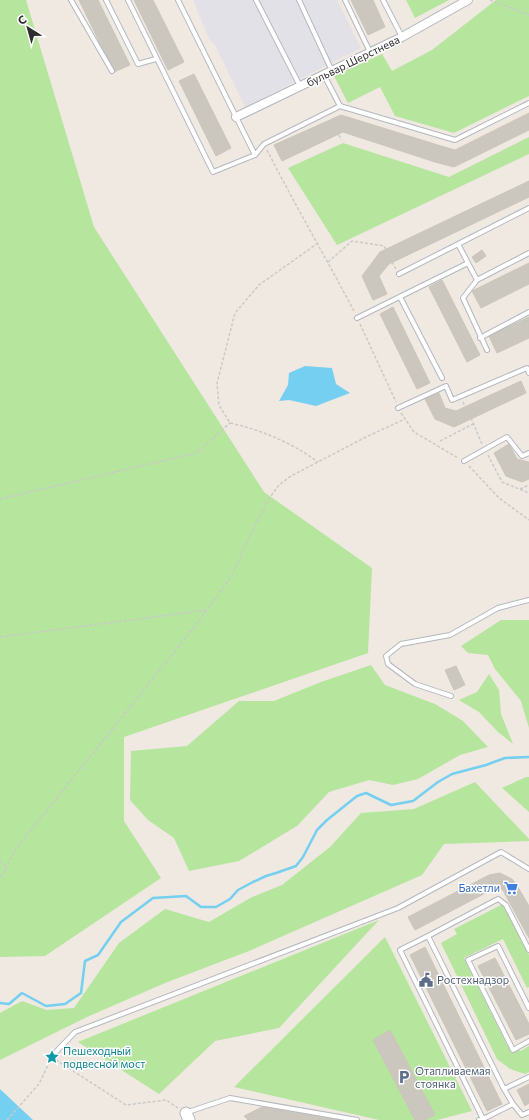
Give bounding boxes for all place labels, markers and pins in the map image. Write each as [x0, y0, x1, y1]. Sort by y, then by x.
supermarket icon: Бахетли [503, 880, 519, 896]
place label: Бахетли [458, 881, 500, 894]
public building icon: Ростехнадзор [418, 972, 434, 988]
place label: Ростехнадзор [437, 973, 509, 986]
place label: Пешеходный подвесной мост [63, 1044, 146, 1070]
place icon: Пешеходный подвесной мост [44, 1049, 60, 1065]
place label: Отапливаемая стоянка [415, 1064, 490, 1090]
parking icon: Отапливаемая стоянка [396, 1069, 412, 1085]

